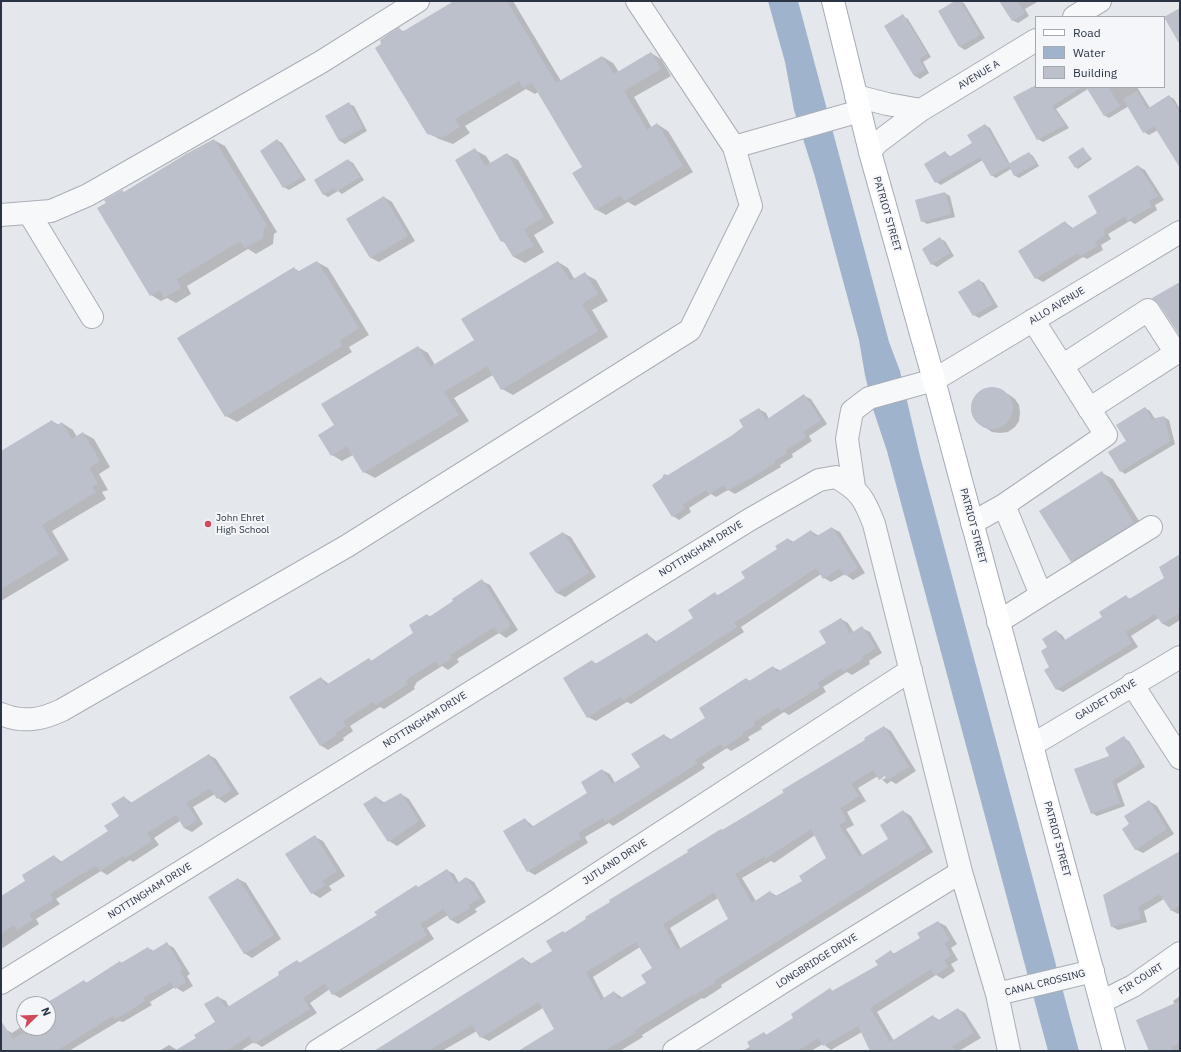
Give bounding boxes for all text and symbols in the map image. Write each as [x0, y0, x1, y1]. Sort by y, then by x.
legend [1035, 16, 1165, 88]
text: Road [1073, 25, 1101, 40]
text: Water [1073, 45, 1105, 60]
street label: AVENUE A [956, 58, 1002, 92]
text: Building [1073, 65, 1117, 80]
street label: PATRIOT STREET [871, 175, 903, 253]
street label: ALLO AVENUE [1027, 285, 1087, 327]
street label: PATRIOT STREET [957, 487, 989, 565]
place label: John Ehret High School [216, 512, 269, 536]
street label: NOTTINGHAM DRIVE [657, 518, 745, 580]
marker: John Ehret High School [203, 519, 213, 529]
street label: GAUDET DRIVE [1073, 677, 1139, 723]
street label: NOTTINGHAM DRIVE [381, 689, 469, 751]
street label: PATRIOT STREET [1041, 800, 1073, 878]
street label: JUTLAND DRIVE [581, 837, 649, 887]
street label: NOTTINGHAM DRIVE [106, 860, 194, 922]
street label: LONGBRIDGE DRIVE [774, 931, 860, 991]
street label: FIR COURT [1117, 961, 1165, 997]
street label: CANAL CROSSING [1003, 967, 1087, 999]
north arrow [16, 996, 56, 1036]
text: N [38, 1005, 54, 1018]

